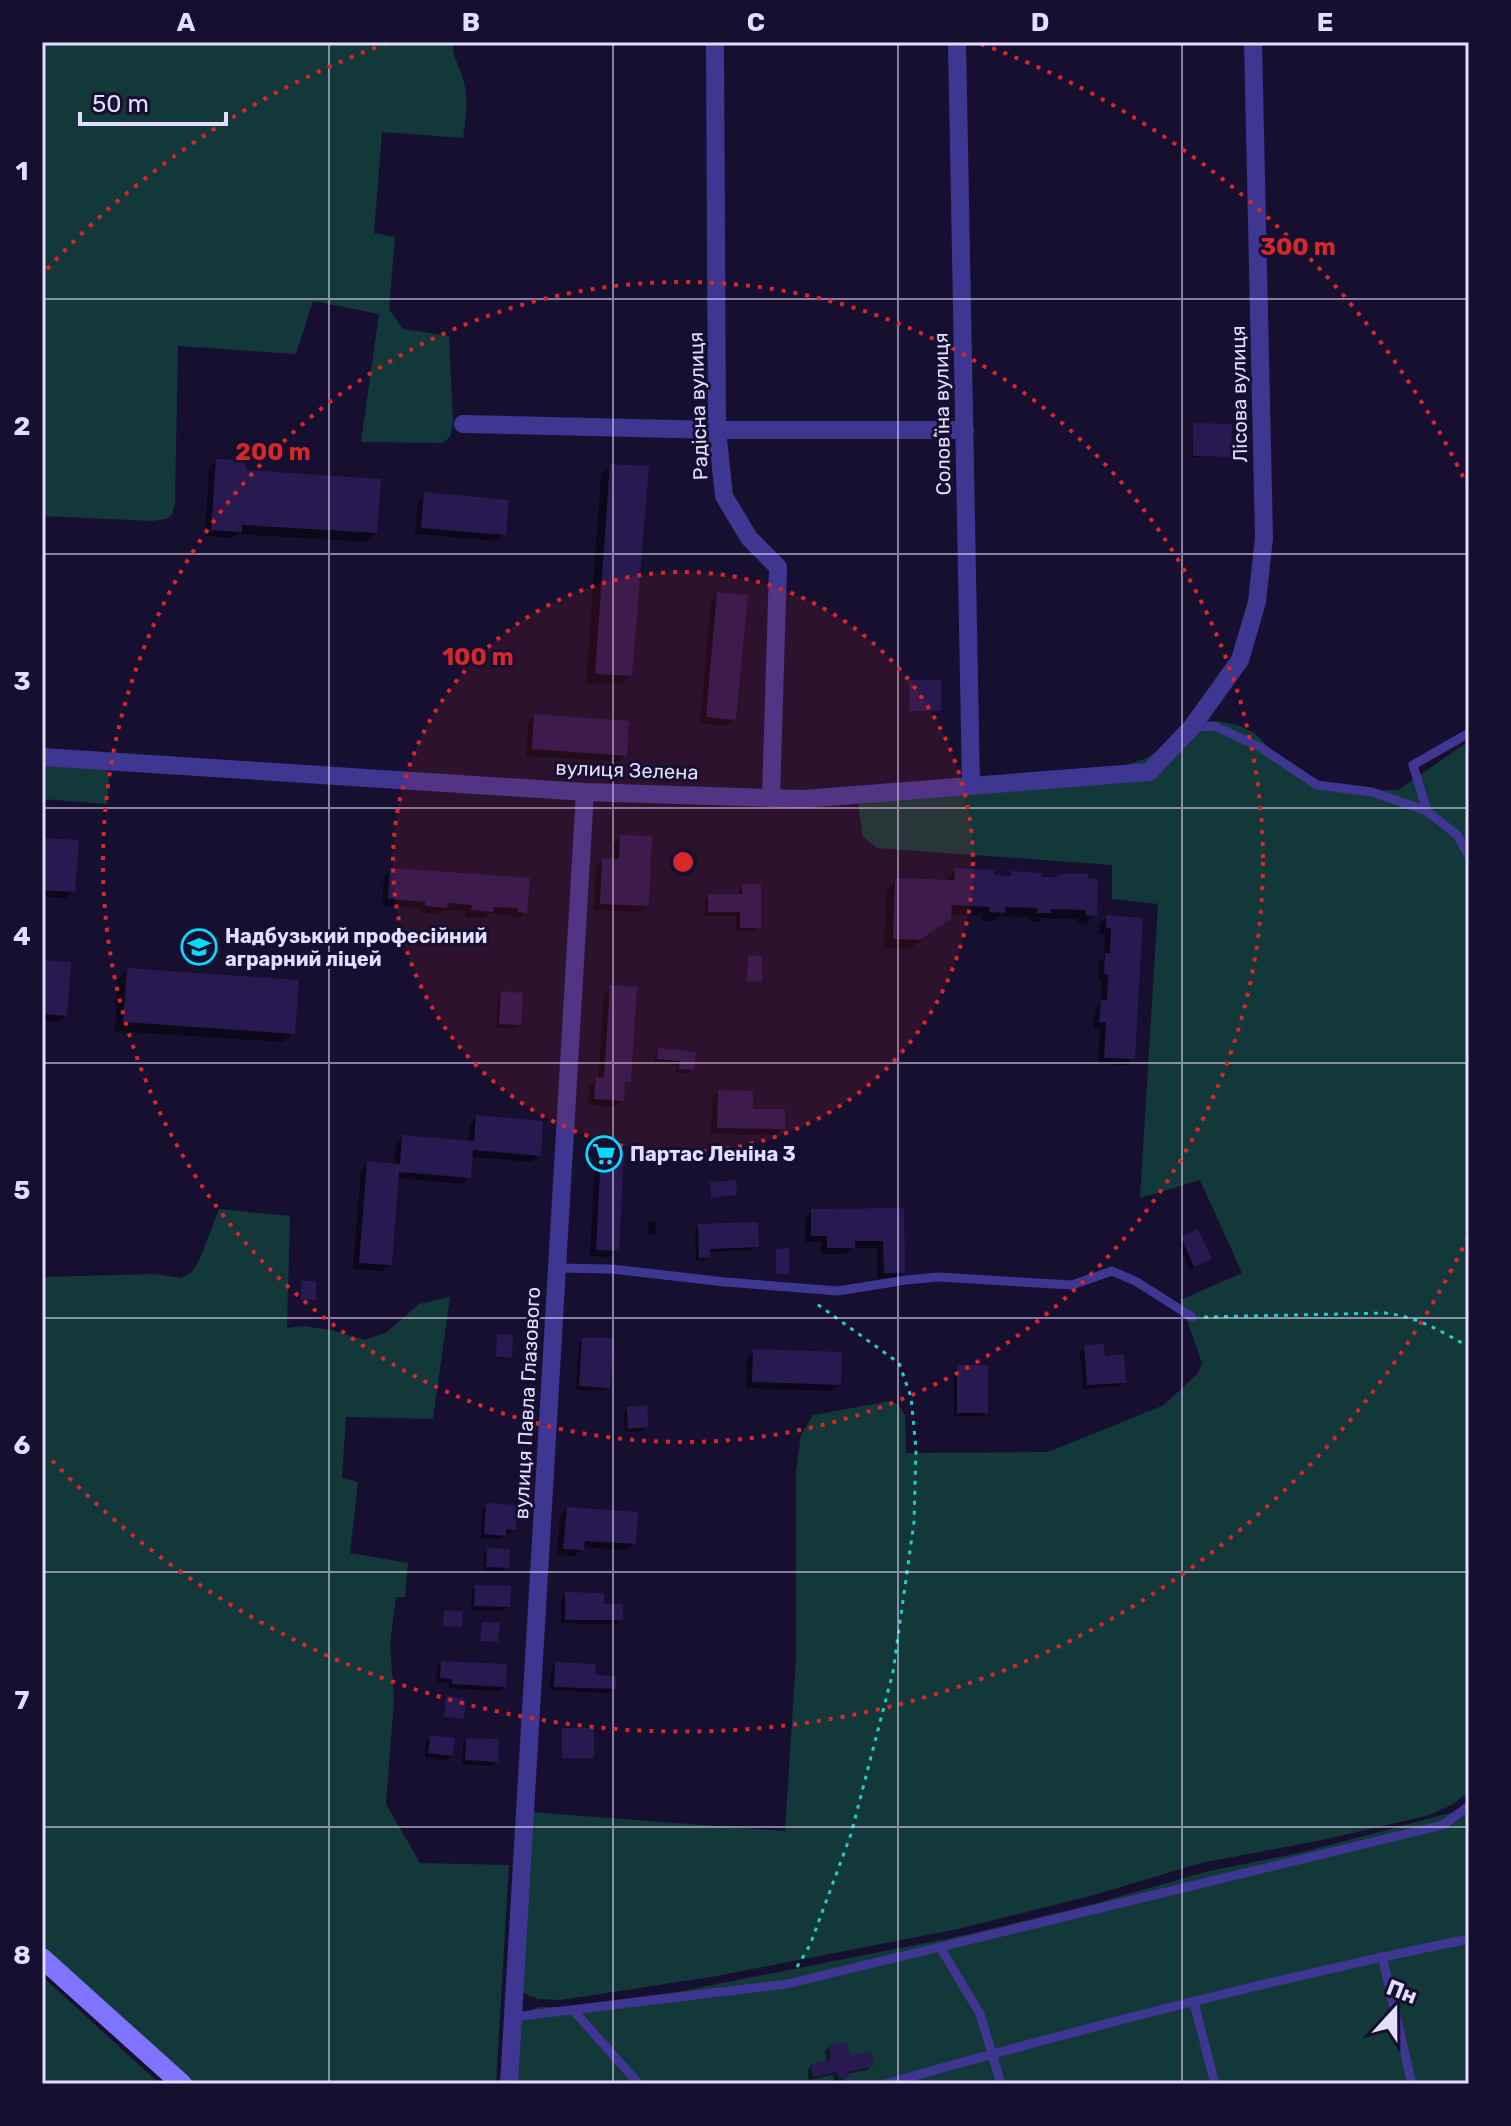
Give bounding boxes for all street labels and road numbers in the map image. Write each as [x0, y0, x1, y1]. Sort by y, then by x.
street label: Лісова вулиця [1226, 325, 1252, 463]
street label: Радісна вулиця [683, 331, 713, 481]
street label: Соловʼїна вулиця [929, 332, 955, 496]
street label: вулиця Зелена [555, 756, 699, 784]
street label: вулиця Павла Глазового [509, 1286, 545, 1520]

